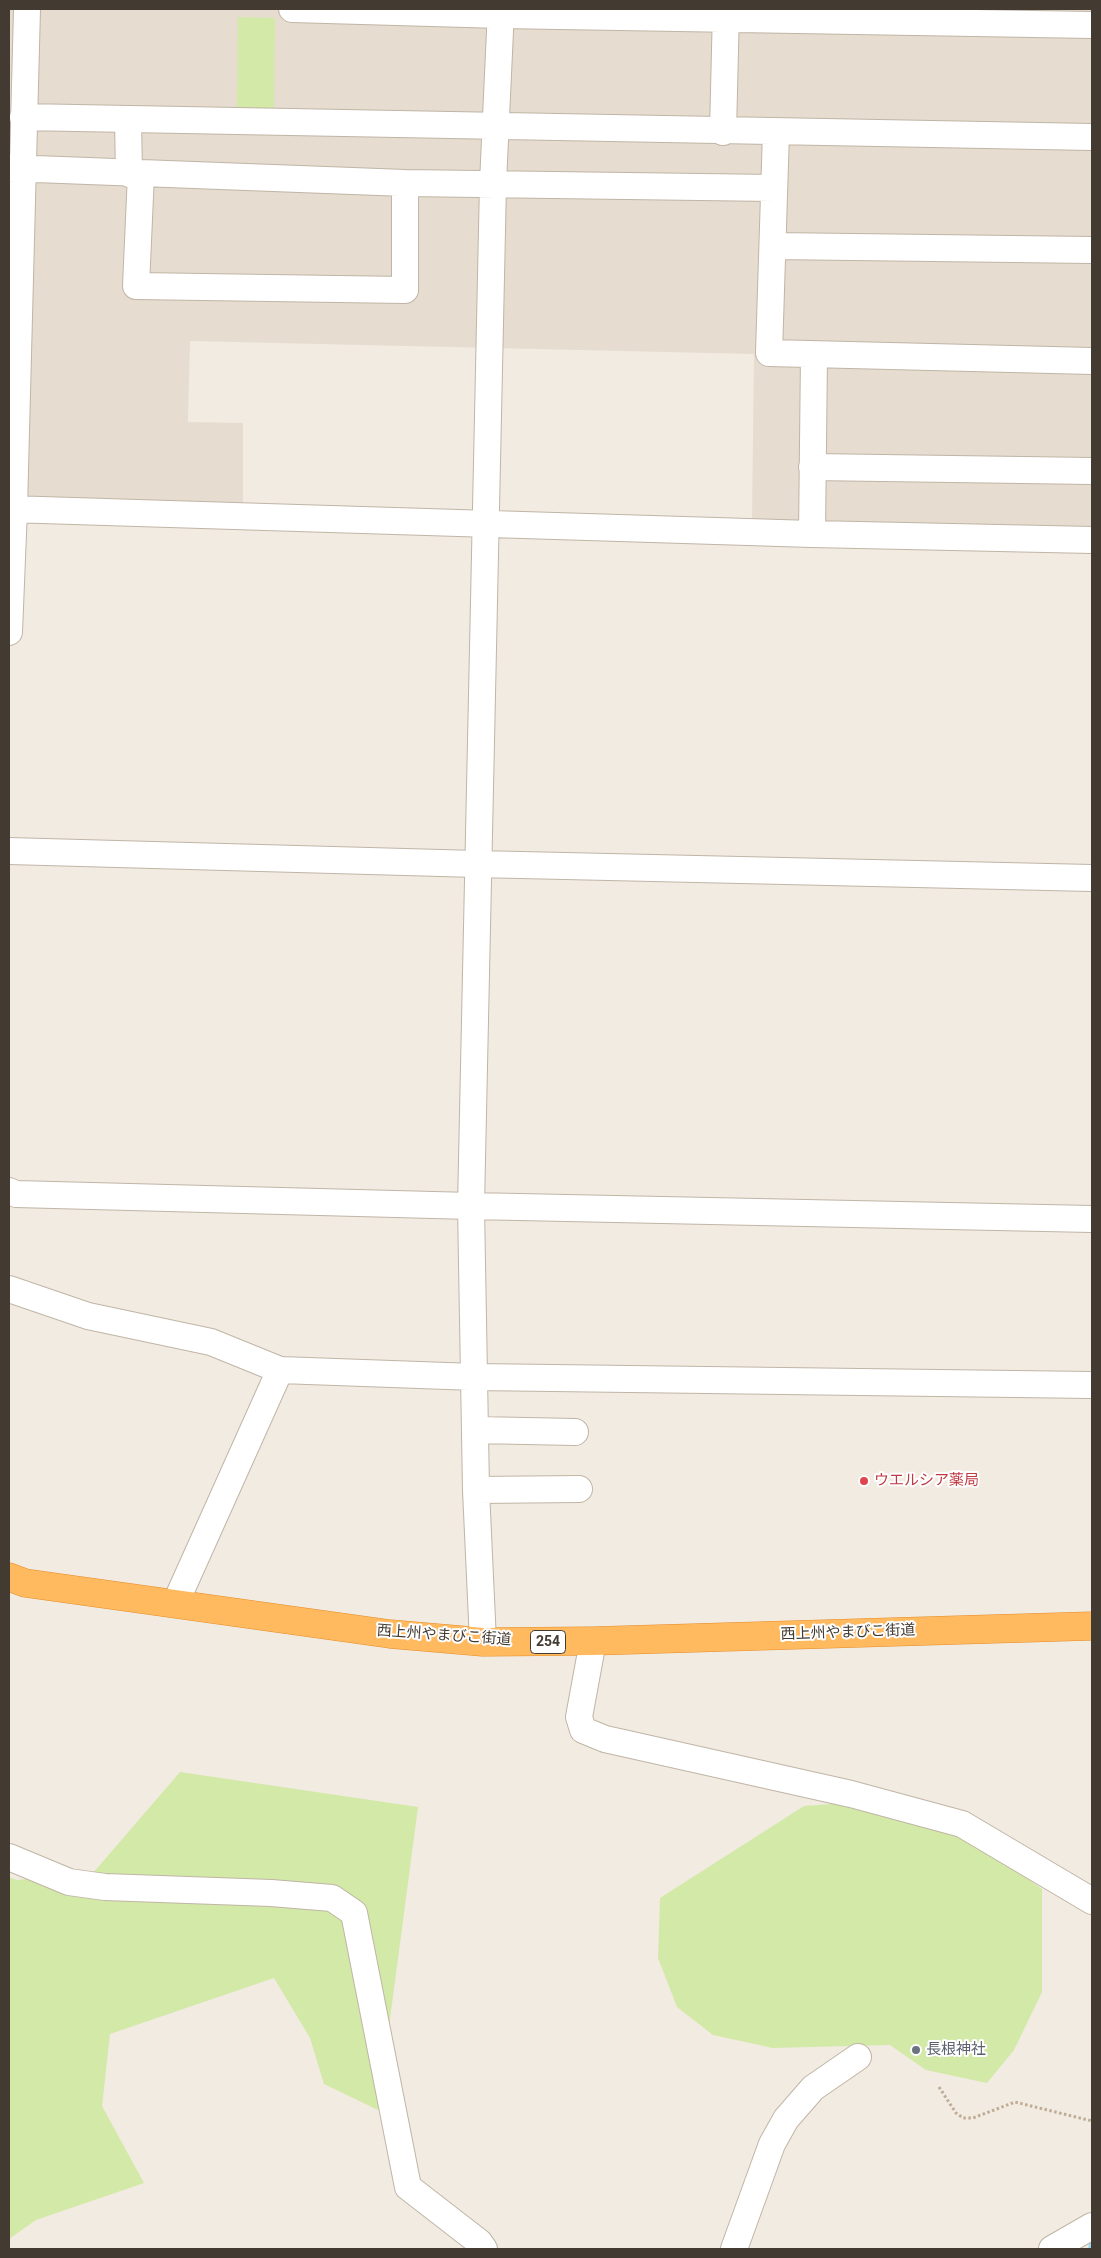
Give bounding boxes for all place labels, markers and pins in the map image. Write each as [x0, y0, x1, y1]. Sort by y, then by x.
place label: ウエルシア薬局 [874, 1472, 979, 1490]
marker: ウエルシア薬局 [858, 1475, 870, 1487]
place label: 長根神社 [926, 2041, 986, 2059]
marker: 長根神社 [910, 2044, 922, 2056]

